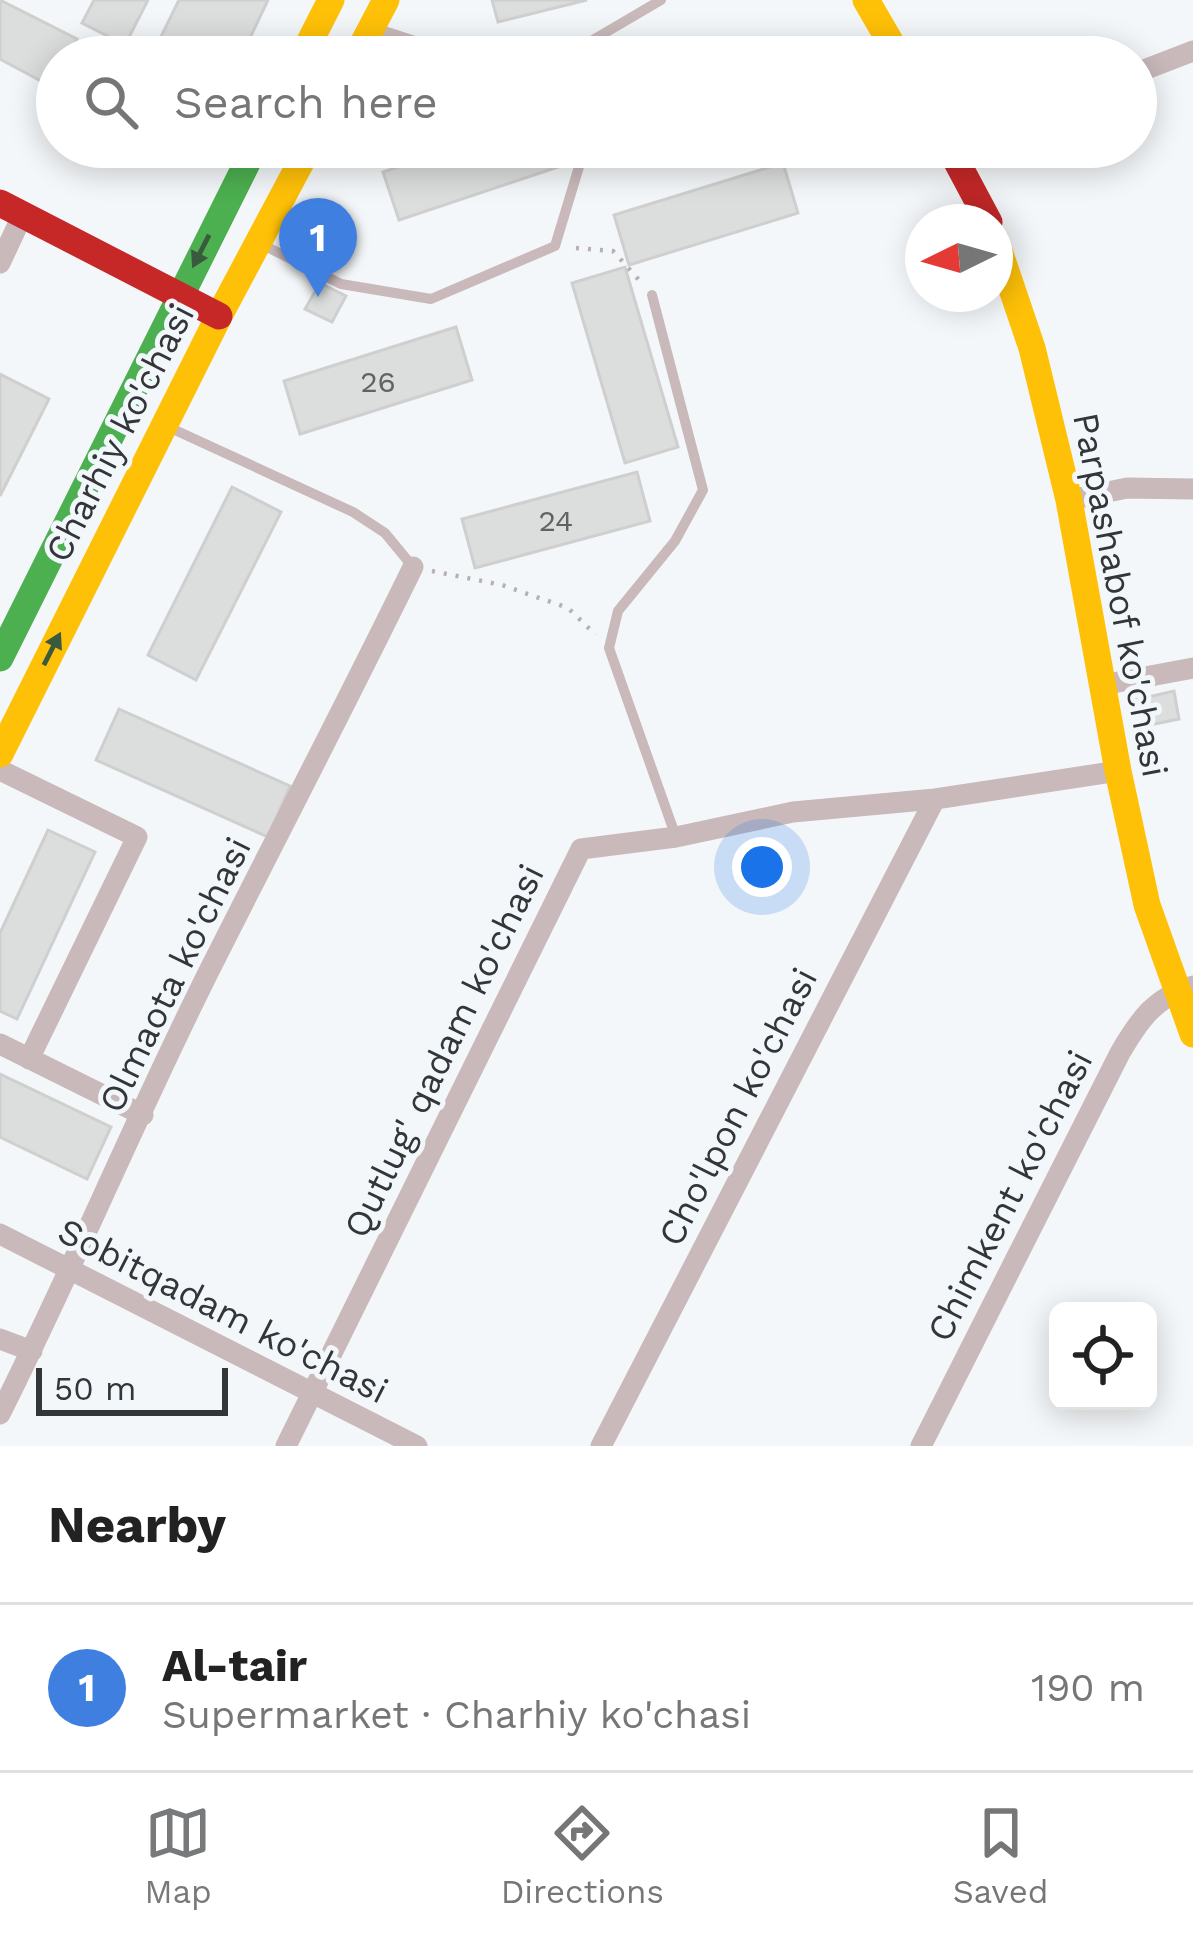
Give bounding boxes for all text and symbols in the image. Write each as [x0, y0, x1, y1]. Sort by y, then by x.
search box [36, 36, 1157, 168]
icon: search [78, 69, 144, 135]
text: Search here [174, 76, 438, 129]
pin: 1 [279, 198, 357, 297]
north arrow [905, 204, 1013, 312]
one-way arrow [192, 233, 212, 268]
street label: Charhiy ko'chasi [37, 297, 203, 569]
house number: 26 [360, 364, 396, 399]
street label: Parpashabof ko'chasi [1064, 409, 1176, 781]
house number: 24 [539, 503, 573, 538]
one-way arrow [42, 632, 62, 667]
street label: Olmaota ko'chasi [90, 831, 260, 1119]
your location [732, 837, 792, 897]
street label: Qutlug' qadam ko'chasi [335, 858, 553, 1244]
street label: Cho'lpon ko'chasi [650, 961, 826, 1253]
street label: Chimkent ko'chasi [919, 1044, 1101, 1348]
street label: Sobitqadam ko'chasi [51, 1210, 395, 1412]
map controls [1049, 1302, 1157, 1410]
button: locate [1049, 1302, 1157, 1410]
scale bar [36, 1362, 228, 1415]
text: 50 m [54, 1369, 136, 1408]
text: Nearby [48, 1495, 226, 1554]
text: Al-tair [162, 1639, 307, 1692]
text: 1 [79, 1665, 95, 1710]
text: 190 m [1031, 1665, 1145, 1710]
text: Supermarket · Charhiy ko'chasi [162, 1692, 751, 1737]
tab: Map [144, 1800, 212, 1911]
tab: Directions [501, 1800, 664, 1911]
tab: Saved [953, 1800, 1049, 1911]

